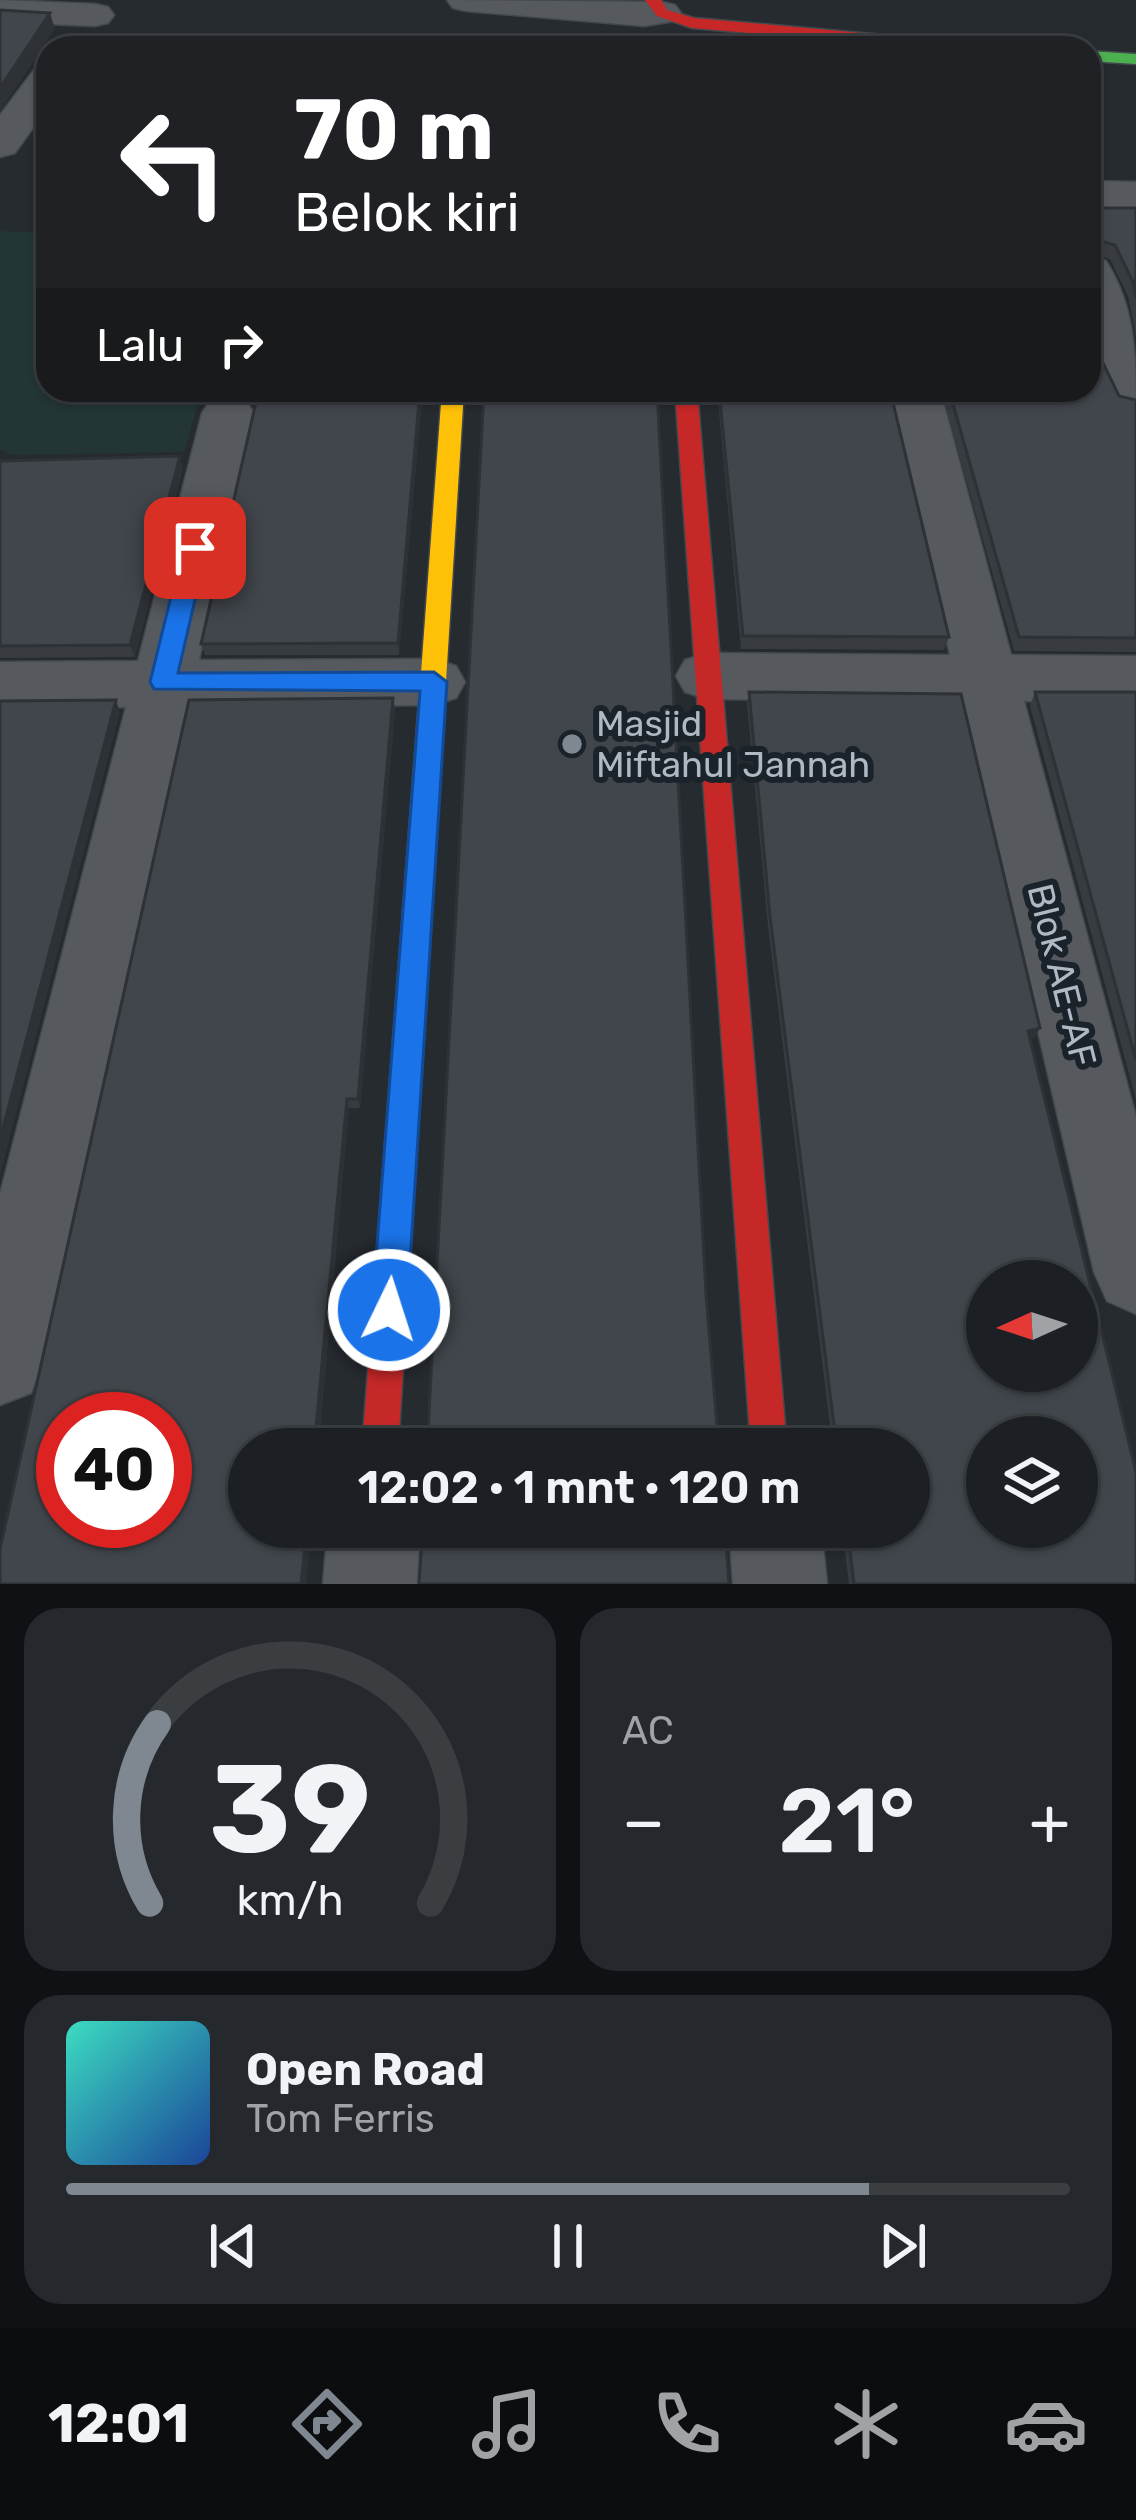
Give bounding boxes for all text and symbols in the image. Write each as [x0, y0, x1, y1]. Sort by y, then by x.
text: 70 m [294, 80, 494, 180]
icon: left [96, 84, 252, 240]
text: Belok kiri [294, 181, 520, 245]
icon: right [208, 312, 274, 378]
text: Lalu [96, 319, 184, 372]
pin [144, 497, 246, 599]
icon: arrive [162, 515, 228, 581]
place label: Masjid Miftahul Jannah [596, 702, 870, 786]
marker: Masjid Miftahul Jannah [559, 731, 585, 757]
street label: Blok AE-AF [1019, 879, 1105, 1071]
position arrow [326, 1247, 452, 1373]
north arrow [966, 1260, 1098, 1392]
map controls [966, 1260, 1098, 1548]
speed limit sign: 40 [36, 1392, 192, 1548]
button: layers [966, 1416, 1098, 1548]
text: 12:02 · 1 mnt · 120 m [358, 1461, 800, 1514]
text: AC [622, 1708, 674, 1754]
text: 39 [209, 1735, 371, 1883]
text: 21° [779, 1768, 915, 1875]
text: − [622, 1782, 665, 1861]
text: + [1029, 1782, 1070, 1861]
text: km/h [236, 1874, 344, 1925]
text: Open Road [246, 2043, 485, 2096]
text: Tom Ferris [246, 2096, 435, 2142]
icon: previous [200, 2213, 266, 2279]
icon: pause [535, 2213, 601, 2279]
icon: next [870, 2213, 936, 2279]
icon: directions [285, 2382, 369, 2466]
icon: music [465, 2382, 549, 2466]
icon: phone [645, 2382, 729, 2466]
icon: climate [824, 2382, 908, 2466]
icon: car [1004, 2382, 1088, 2466]
text: 12:01 [48, 2392, 189, 2456]

